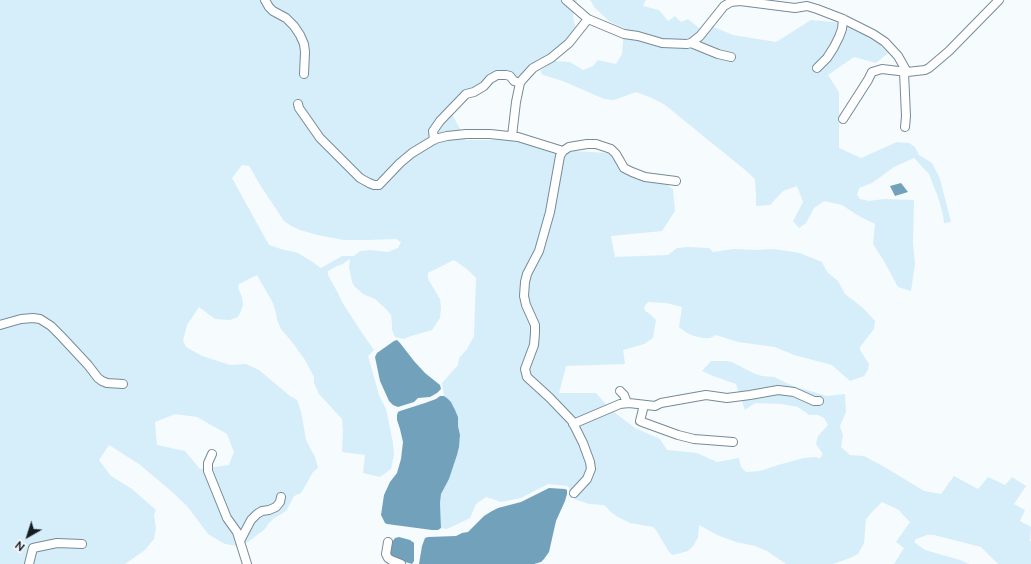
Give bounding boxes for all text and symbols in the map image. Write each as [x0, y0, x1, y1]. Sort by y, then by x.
north arrow [8, 516, 48, 556]
text: N [13, 538, 27, 553]

